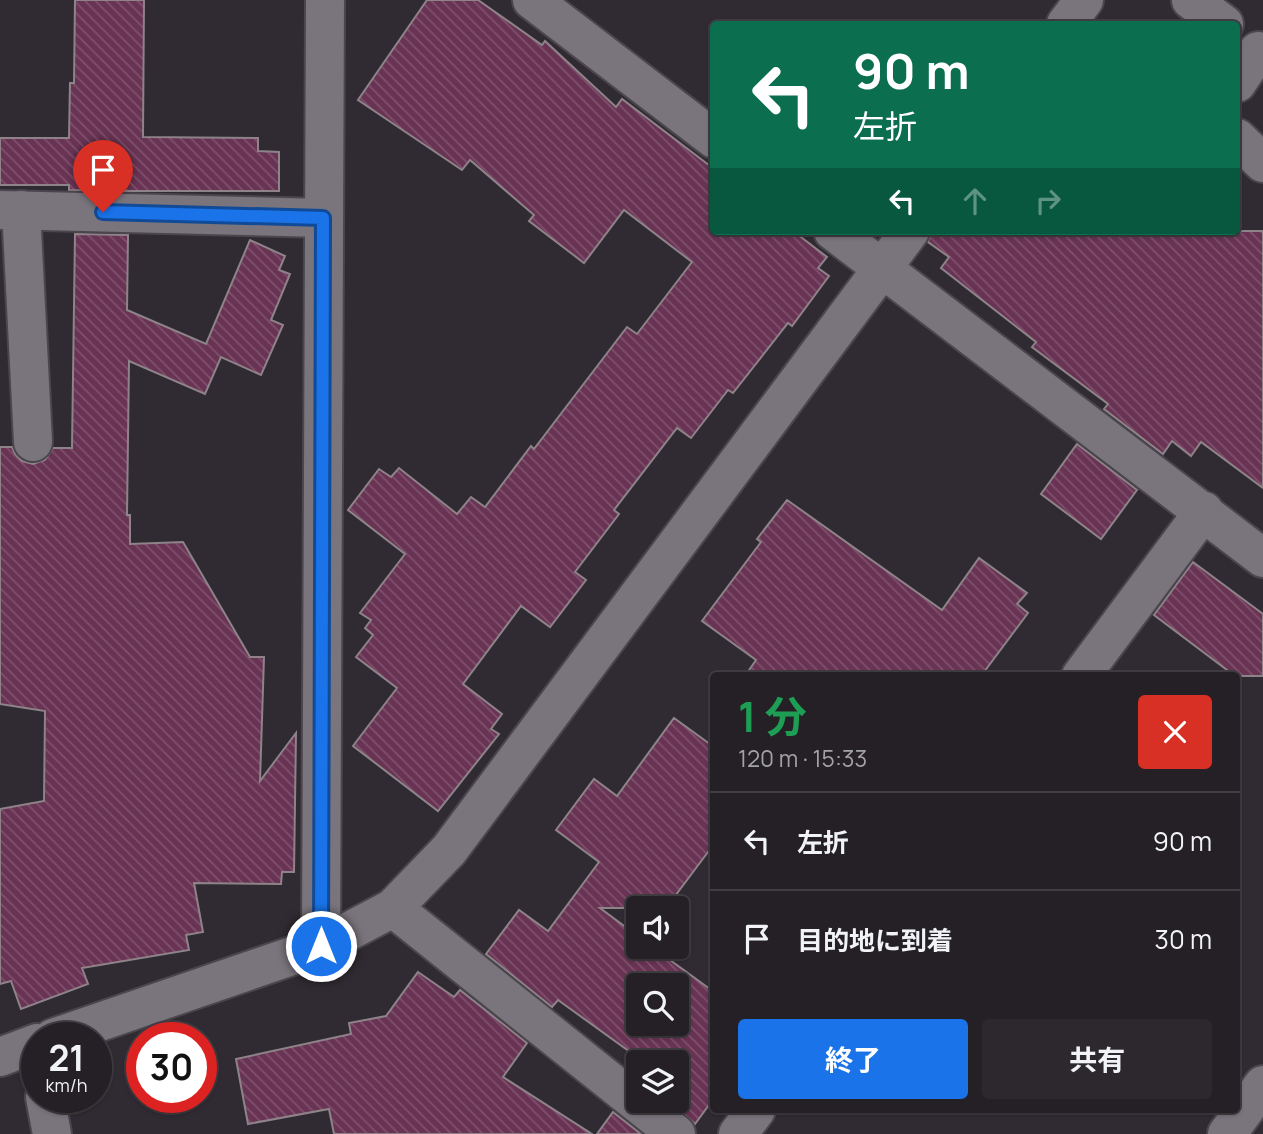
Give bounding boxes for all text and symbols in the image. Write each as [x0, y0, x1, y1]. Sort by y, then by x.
text: 90 m [853, 37, 970, 104]
icon: left [738, 49, 829, 140]
text: 左折 [853, 104, 917, 148]
pin [73, 140, 133, 212]
icon: arrive [84, 151, 122, 189]
icon: left [883, 182, 921, 220]
icon: ahead [956, 182, 994, 220]
icon: right [1029, 182, 1067, 220]
text: 1 分 [738, 687, 807, 745]
button: close [1138, 695, 1212, 769]
text: 120 m · 15:33 [738, 742, 867, 774]
icon: left [738, 822, 776, 860]
text: 90 m [1153, 823, 1212, 859]
text: 左折 [797, 824, 849, 860]
map controls [626, 896, 689, 1113]
button: sound [626, 896, 689, 959]
position arrow [284, 909, 358, 983]
icon: arrive [738, 920, 776, 958]
text: 30 m [1155, 921, 1212, 957]
text: 目的地に到着 [797, 922, 953, 958]
button: search [626, 973, 689, 1036]
button: 終了 [738, 1019, 968, 1099]
button: 共有 [982, 1019, 1212, 1099]
speed limit sign: 30 [126, 1022, 217, 1113]
text: 21 [48, 1034, 85, 1082]
button: layers [626, 1050, 689, 1113]
text: km/h [46, 1073, 87, 1097]

